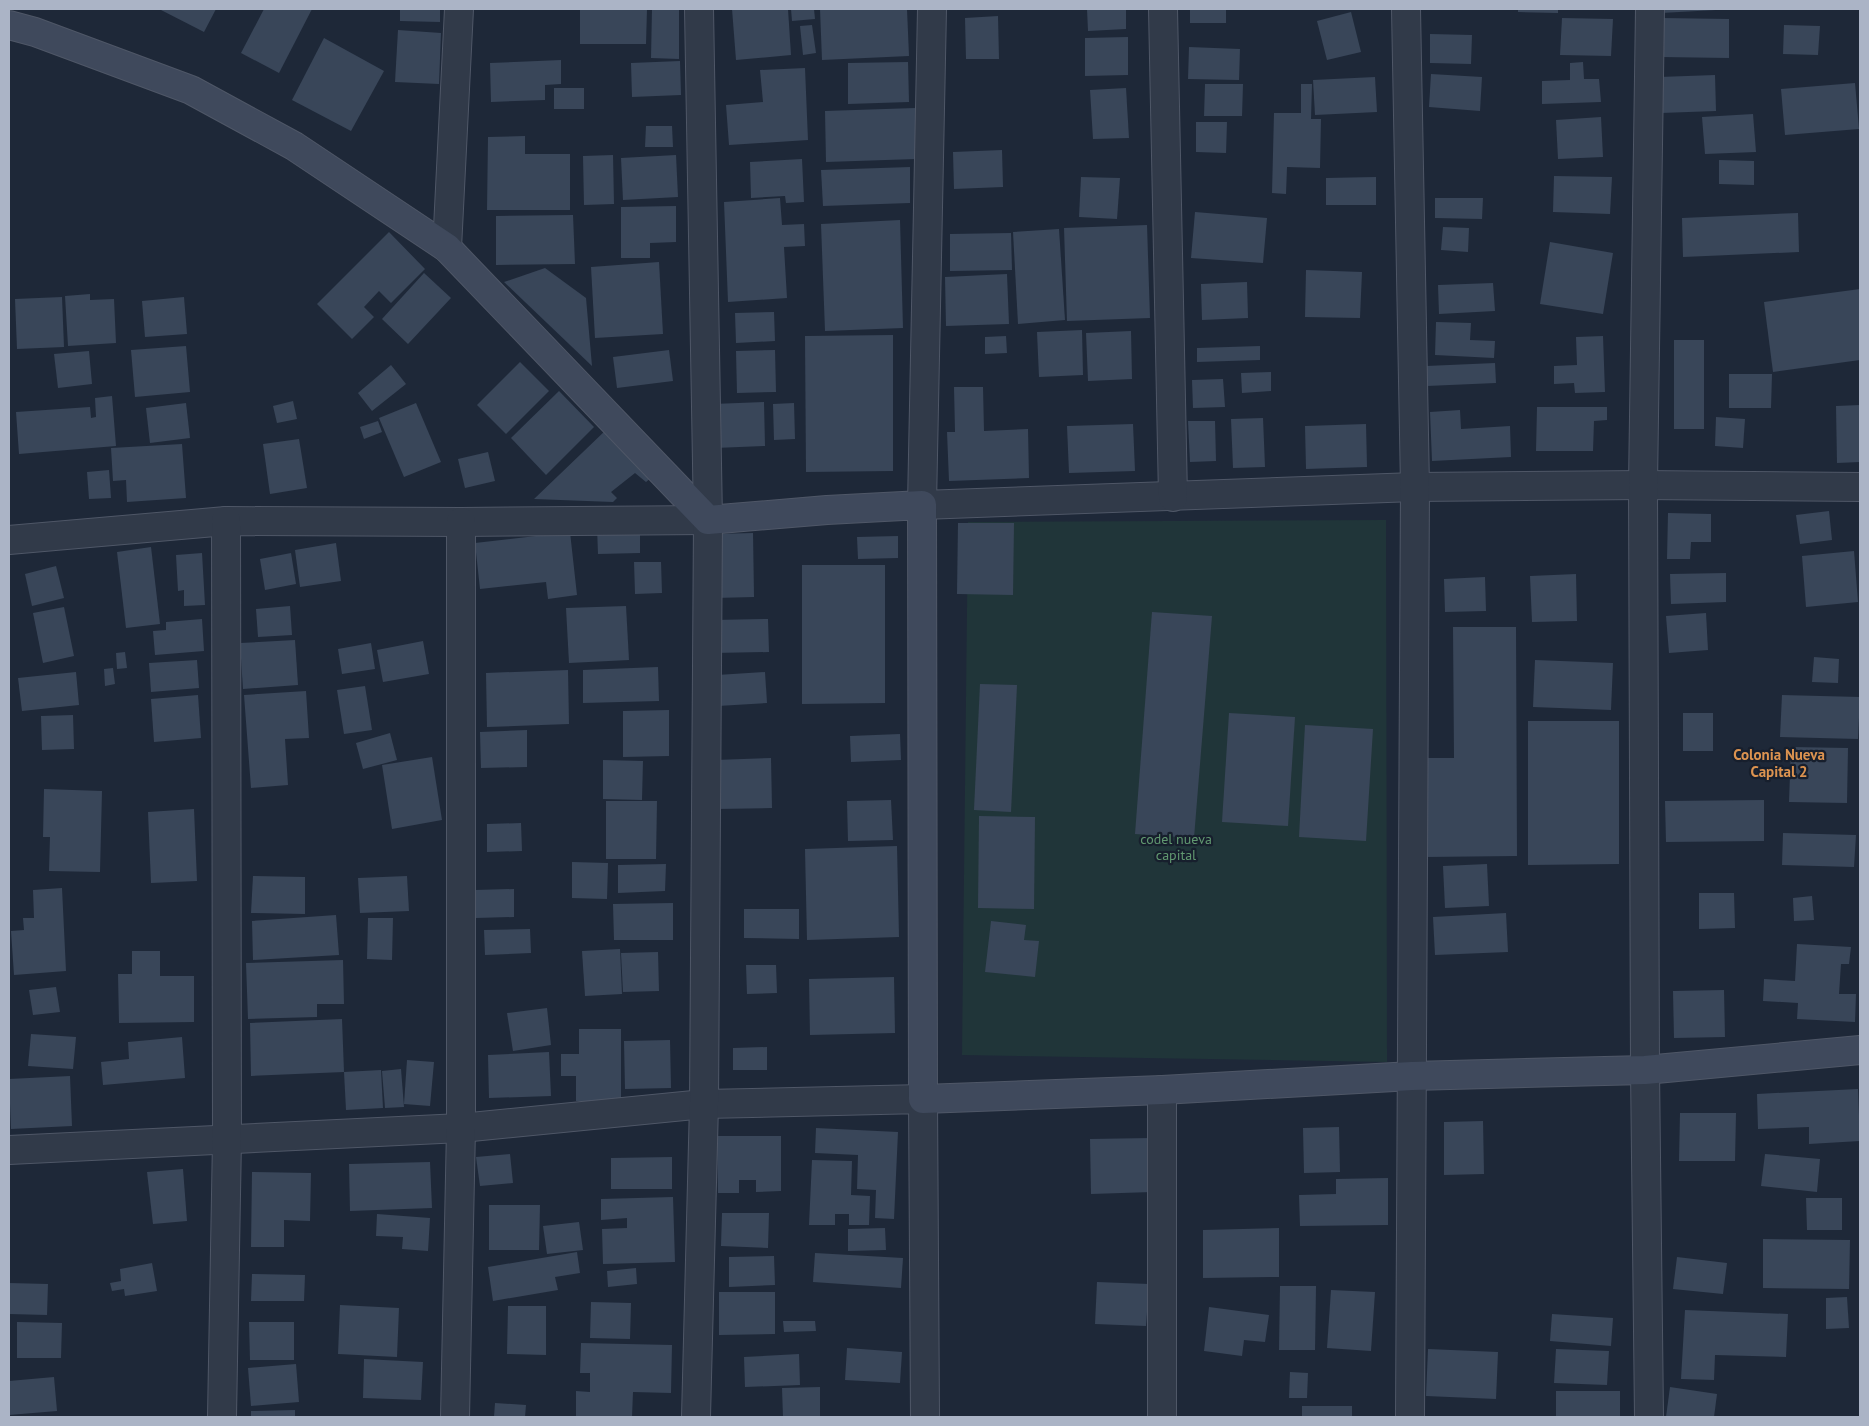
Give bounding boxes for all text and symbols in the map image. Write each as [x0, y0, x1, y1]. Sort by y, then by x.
district label: Colonia Nueva Capital 2 [1733, 745, 1825, 781]
park label: codel nueva capital [1140, 830, 1212, 864]

